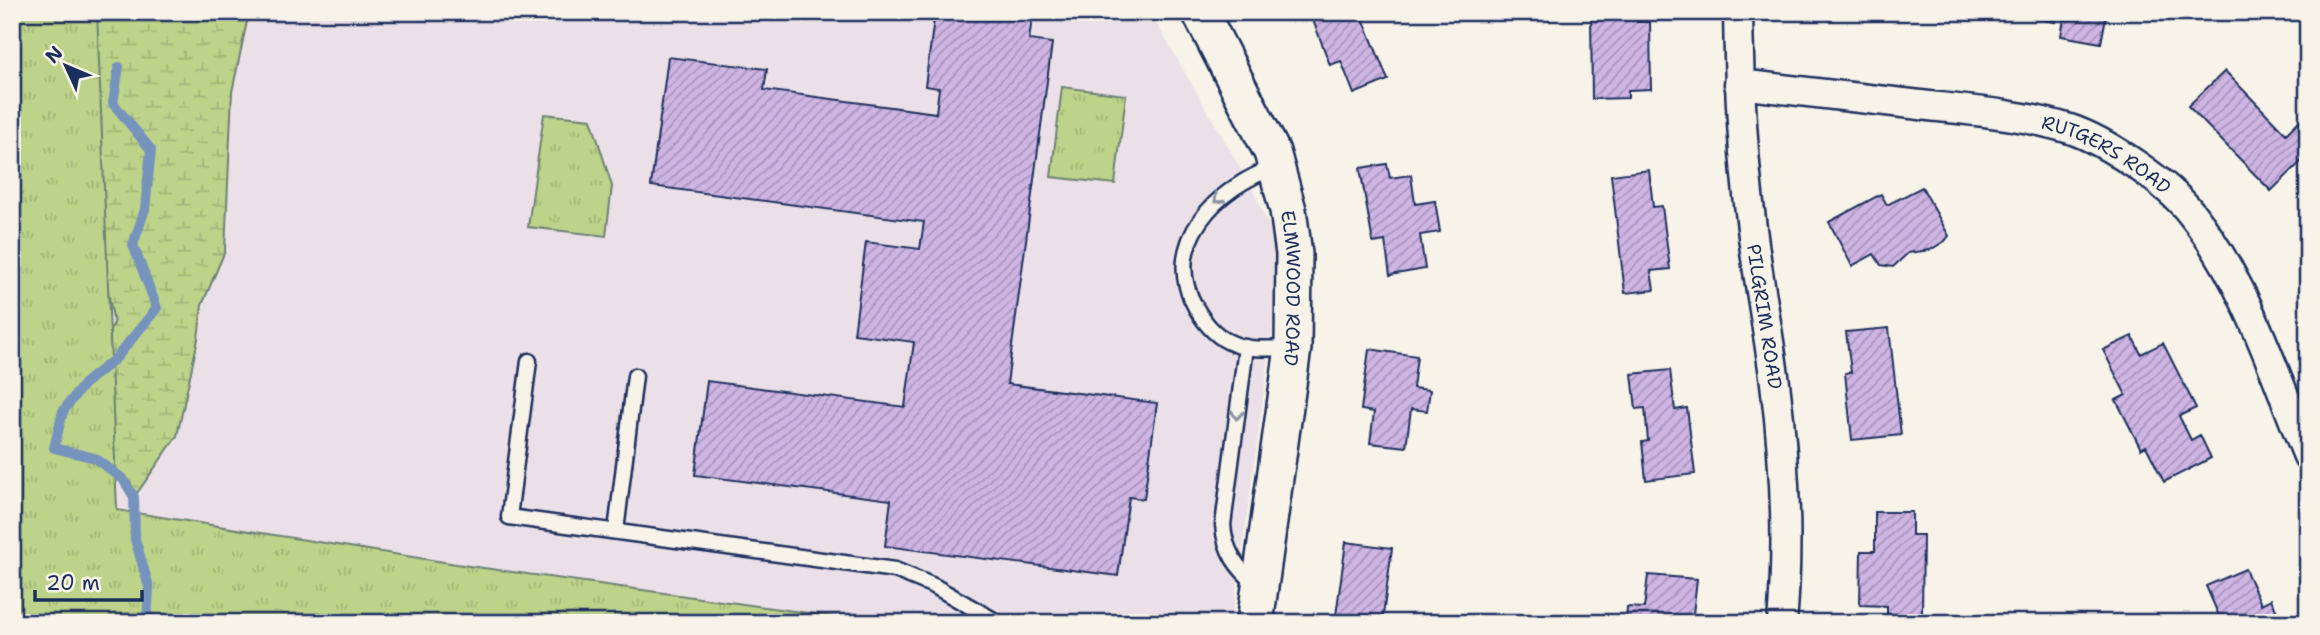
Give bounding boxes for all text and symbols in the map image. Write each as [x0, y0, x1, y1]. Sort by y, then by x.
north arrow [32, 32, 102, 102]
text: N [40, 40, 68, 69]
street label: RUTGERS ROAD [2039, 109, 2176, 199]
one-way arrow [1214, 191, 1227, 204]
street label: ELMWOOD ROAD [1276, 209, 1307, 368]
street label: PILGRIM ROAD [1742, 242, 1788, 391]
one-way arrow [1230, 409, 1245, 421]
scale bar [35, 558, 142, 602]
text: 20 m [46, 569, 100, 597]

